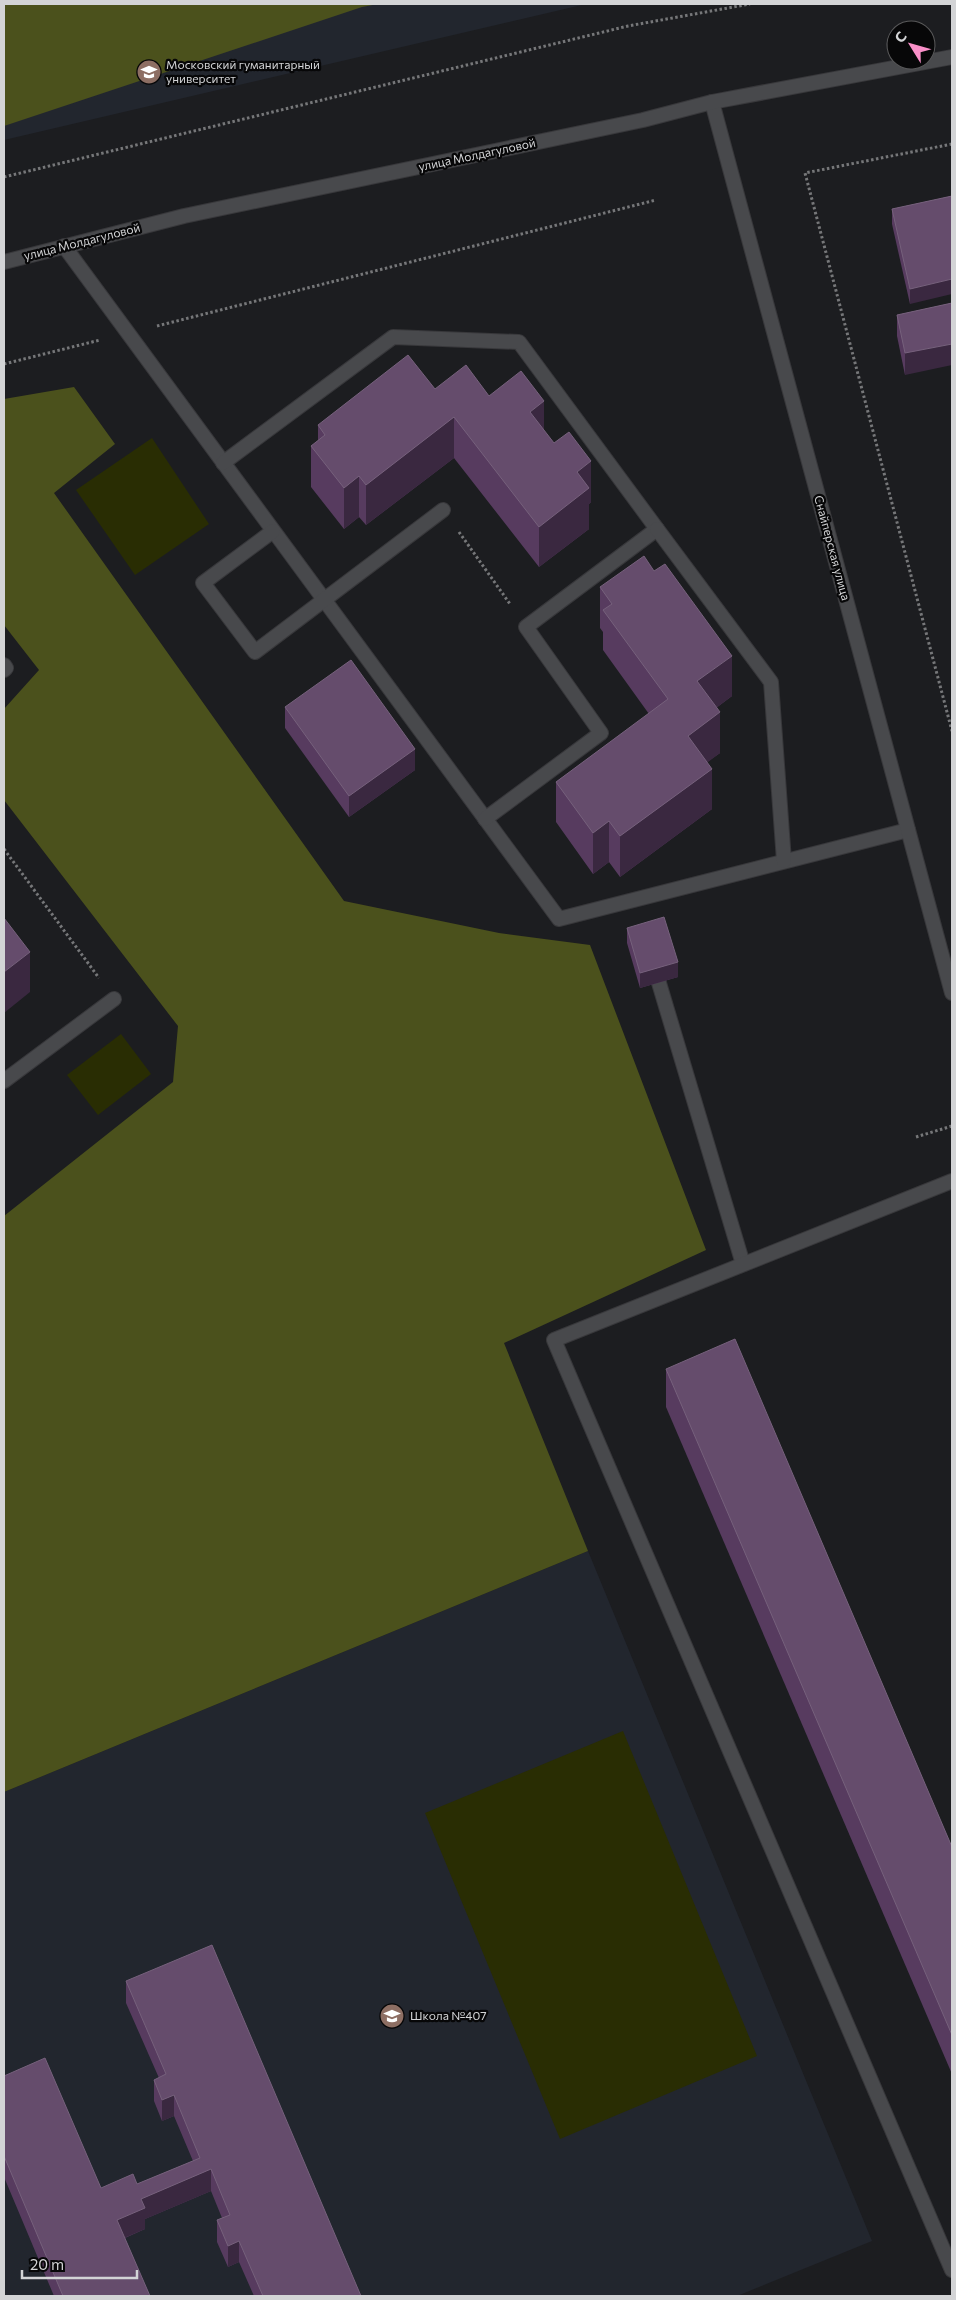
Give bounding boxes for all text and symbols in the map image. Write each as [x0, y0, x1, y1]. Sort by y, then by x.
north arrow [886, 20, 936, 70]
text: С [891, 28, 910, 46]
place label: Московский гуманитарный университет [166, 57, 320, 85]
school or university icon: Московский гуманитарный университет [136, 59, 162, 85]
street label: улица Молдагуловой [417, 135, 537, 173]
street label: улица Молдагуловой [22, 220, 141, 262]
street label: Снайперская улица [812, 494, 854, 602]
school or university icon: Школа №407 [379, 2003, 405, 2029]
place label: Школа №407 [410, 2008, 487, 2022]
scale bar [22, 2248, 138, 2280]
text: 20 m [30, 2255, 64, 2273]

